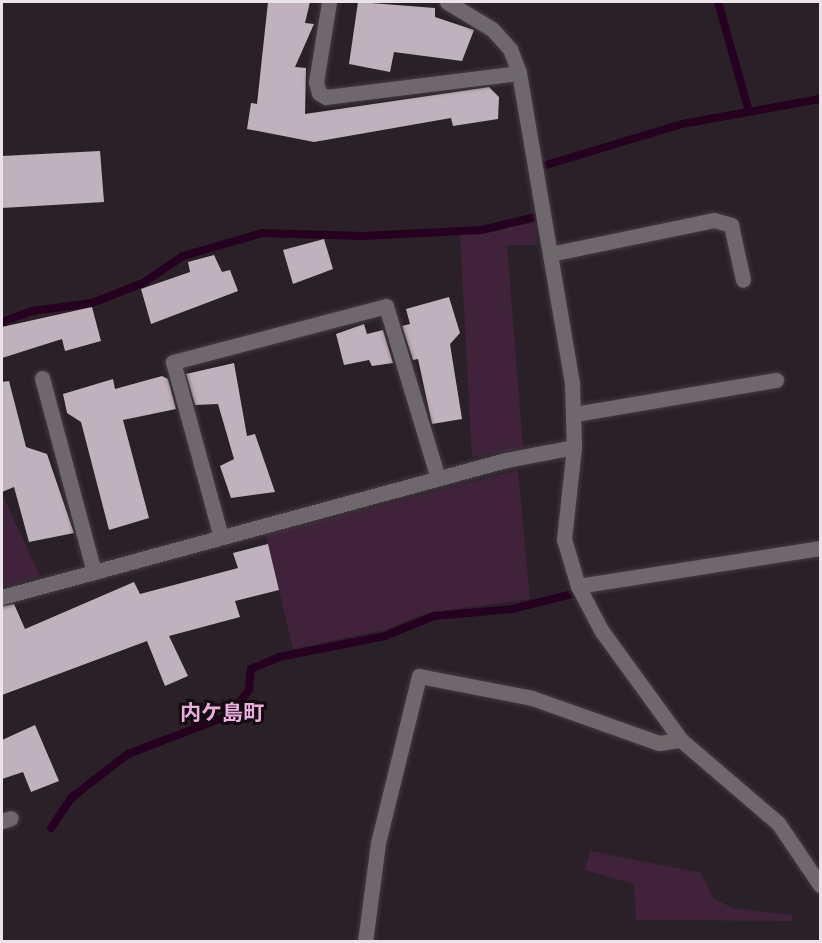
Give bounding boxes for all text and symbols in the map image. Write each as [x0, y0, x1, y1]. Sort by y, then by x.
district label: 内ケ島町 [180, 700, 264, 726]

